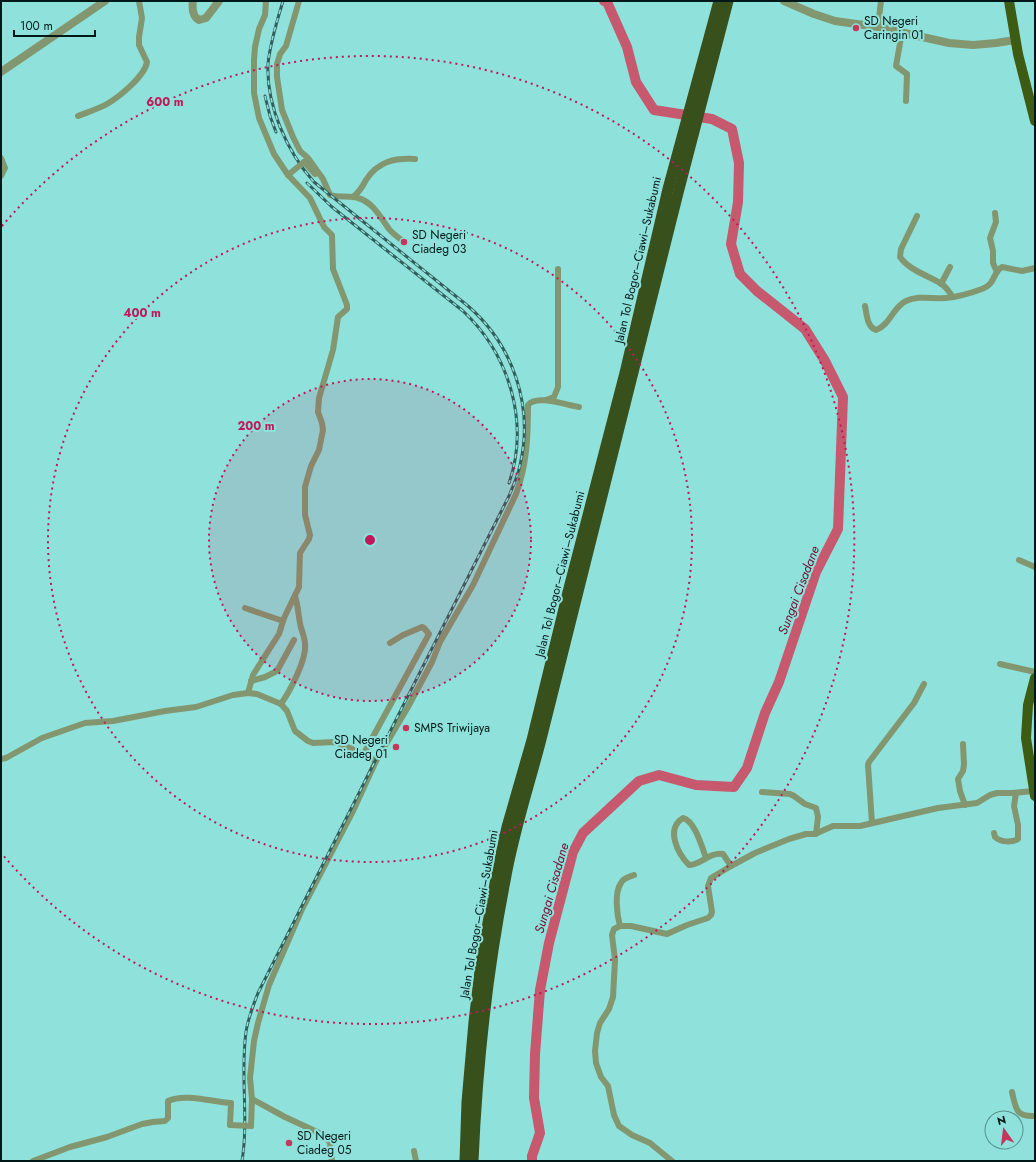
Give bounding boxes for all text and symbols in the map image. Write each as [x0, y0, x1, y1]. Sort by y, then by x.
scale bar [14, 12, 95, 38]
place label: SD Negeri Caringin 01 [864, 12, 924, 44]
text: 100 m [20, 17, 53, 35]
marker: SD Negeri Caringin 01 [851, 23, 861, 33]
text: 600 m [146, 93, 184, 111]
street label: Jalan Tol Bogor–Ciawi–Sukabumi [610, 175, 666, 347]
place label: SD Negeri Ciadeg 03 [412, 226, 467, 258]
marker: SD Negeri Ciadeg 03 [399, 237, 409, 247]
text: 400 m [123, 304, 161, 322]
text: 200 m [237, 417, 275, 435]
street label: Jalan Tol Bogor–Ciawi–Sukabumi [530, 489, 589, 661]
centre of rings [363, 533, 377, 547]
water label: Sungai Cisadane [773, 543, 824, 637]
place label: SMPS Triwijaya [414, 719, 490, 737]
marker: SMPS Triwijaya [401, 723, 411, 733]
place label: SD Negeri Ciadeg 01 [334, 731, 388, 763]
marker: SD Negeri Ciadeg 01 [391, 742, 401, 752]
street label: Jalan Tol Bogor–Ciawi–Sukabumi [455, 828, 503, 1002]
water label: Sungai Cisadane [529, 840, 574, 936]
north arrow [984, 1110, 1024, 1150]
text: N [995, 1111, 1008, 1129]
place label: SD Negeri Ciadeg 05 [297, 1127, 352, 1159]
marker: SD Negeri Ciadeg 05 [284, 1138, 294, 1148]

